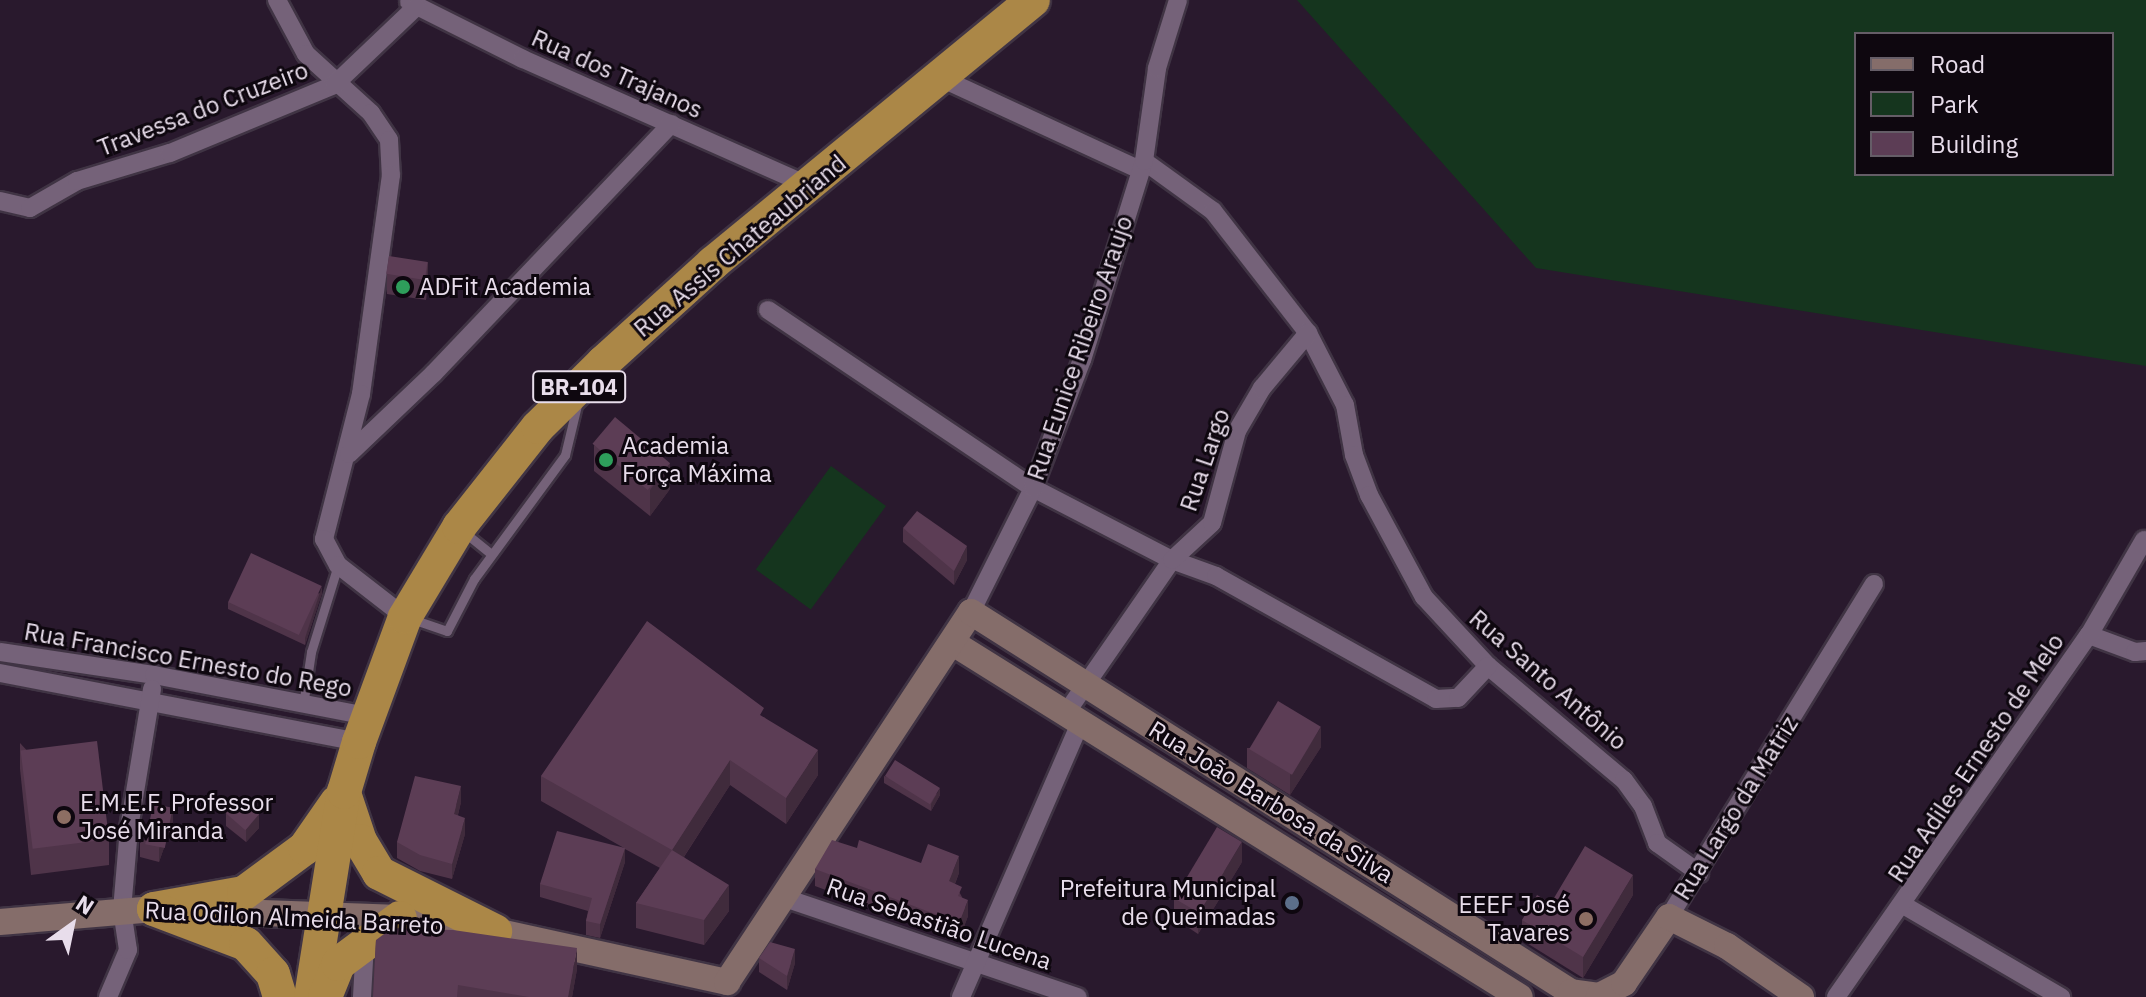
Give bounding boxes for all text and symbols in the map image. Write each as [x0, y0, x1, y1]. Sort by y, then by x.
street label: Rua dos Trajanos [527, 23, 707, 125]
legend [1854, 32, 2114, 176]
text: Road [1930, 48, 1985, 80]
street label: Travessa do Cruzeiro [94, 56, 312, 162]
text: Park [1930, 88, 1979, 120]
text: Building [1930, 128, 2018, 160]
street label: Rua Assis Chateaubriand [628, 149, 852, 343]
street label: Rua Eunice Ribeiro Araujo [1021, 212, 1139, 484]
place label: ADFit Academia [419, 273, 591, 301]
marker: ADFit Academia [394, 278, 412, 296]
road number: BR-104 [531, 369, 627, 405]
street label: Rua Largo [1174, 405, 1236, 515]
place label: Academia Força Máxima [622, 432, 772, 488]
marker: Academia Força Máxima [597, 451, 615, 469]
street label: Rua Santo Antônio [1463, 604, 1633, 756]
street label: Rua Francisco Ernesto do Rego [22, 617, 354, 703]
street label: Rua Adiles Ernesto de Melo [1882, 628, 2070, 888]
street label: Rua Largo da Matriz [1668, 711, 1804, 905]
street label: Rua João Barbosa da Silva [1143, 715, 1399, 889]
place label: E.M.E.F. Professor José Miranda [80, 789, 273, 845]
marker: E.M.E.F. Professor José Miranda [55, 808, 73, 826]
street label: Rua Sebastião Lucena [823, 872, 1055, 976]
place label: Prefeitura Municipal de Queimadas [1060, 875, 1276, 931]
north arrow [32, 885, 112, 965]
text: N [71, 888, 100, 921]
place label: EEEF José Tavares [1458, 891, 1570, 947]
marker: Prefeitura Municipal de Queimadas [1283, 894, 1301, 912]
street label: Rua Odilon Almeida Barreto [144, 896, 444, 940]
marker: EEEF José Tavares [1577, 910, 1595, 928]

